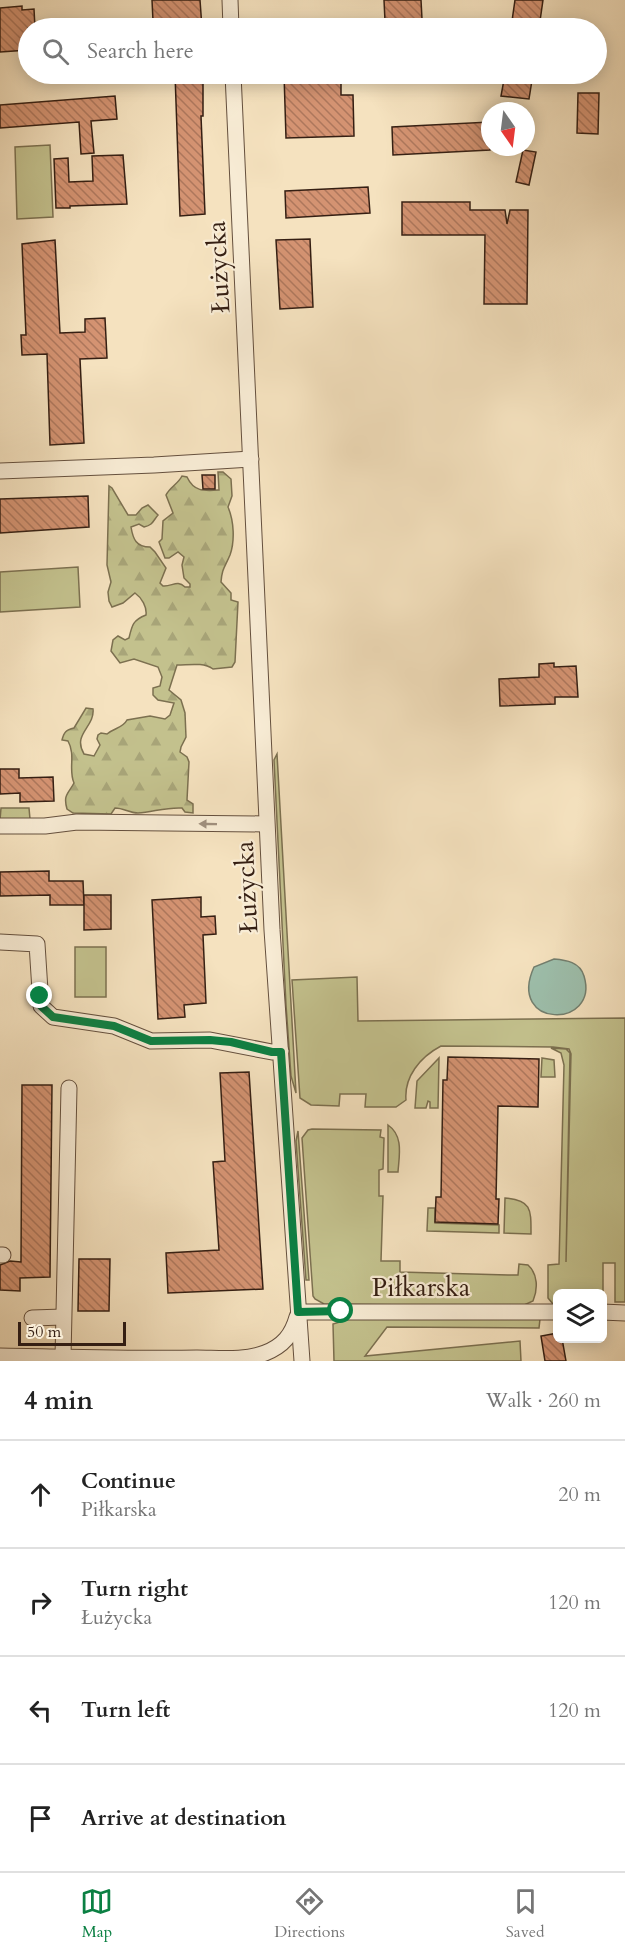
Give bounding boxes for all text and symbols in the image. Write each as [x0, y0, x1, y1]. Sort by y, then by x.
search box [18, 18, 607, 84]
icon: search [39, 35, 72, 68]
text: Search here [87, 36, 194, 66]
north arrow [481, 102, 535, 156]
street label: Łużycka [199, 220, 238, 314]
one-way arrow [198, 819, 217, 829]
street label: Łużycka [227, 840, 266, 934]
route end [26, 982, 52, 1008]
street label: Piłkarska [372, 1270, 470, 1305]
map controls [553, 1289, 607, 1343]
button: layers [553, 1289, 607, 1343]
route start [327, 1297, 353, 1323]
scale bar [18, 1319, 126, 1346]
text: 50 m [27, 1321, 61, 1343]
text: 4 min [24, 1383, 93, 1418]
text: Walk · 260 m [486, 1387, 601, 1414]
text: Continue [81, 1466, 176, 1496]
icon: ahead [24, 1478, 57, 1511]
text: 20 m [558, 1481, 601, 1508]
text: Piłkarska [81, 1496, 157, 1523]
text: Turn right [81, 1574, 188, 1604]
icon: right [24, 1586, 57, 1619]
text: 120 m [548, 1589, 601, 1616]
text: Łużycka [81, 1604, 152, 1631]
icon: left [24, 1694, 57, 1727]
text: Turn left [81, 1695, 170, 1725]
text: 120 m [548, 1697, 601, 1724]
icon: arrive [24, 1802, 57, 1835]
text: Arrive at destination [81, 1803, 286, 1833]
tab: Map [80, 1885, 113, 1943]
tab: Directions [274, 1885, 345, 1943]
tab: Saved [506, 1885, 545, 1943]

